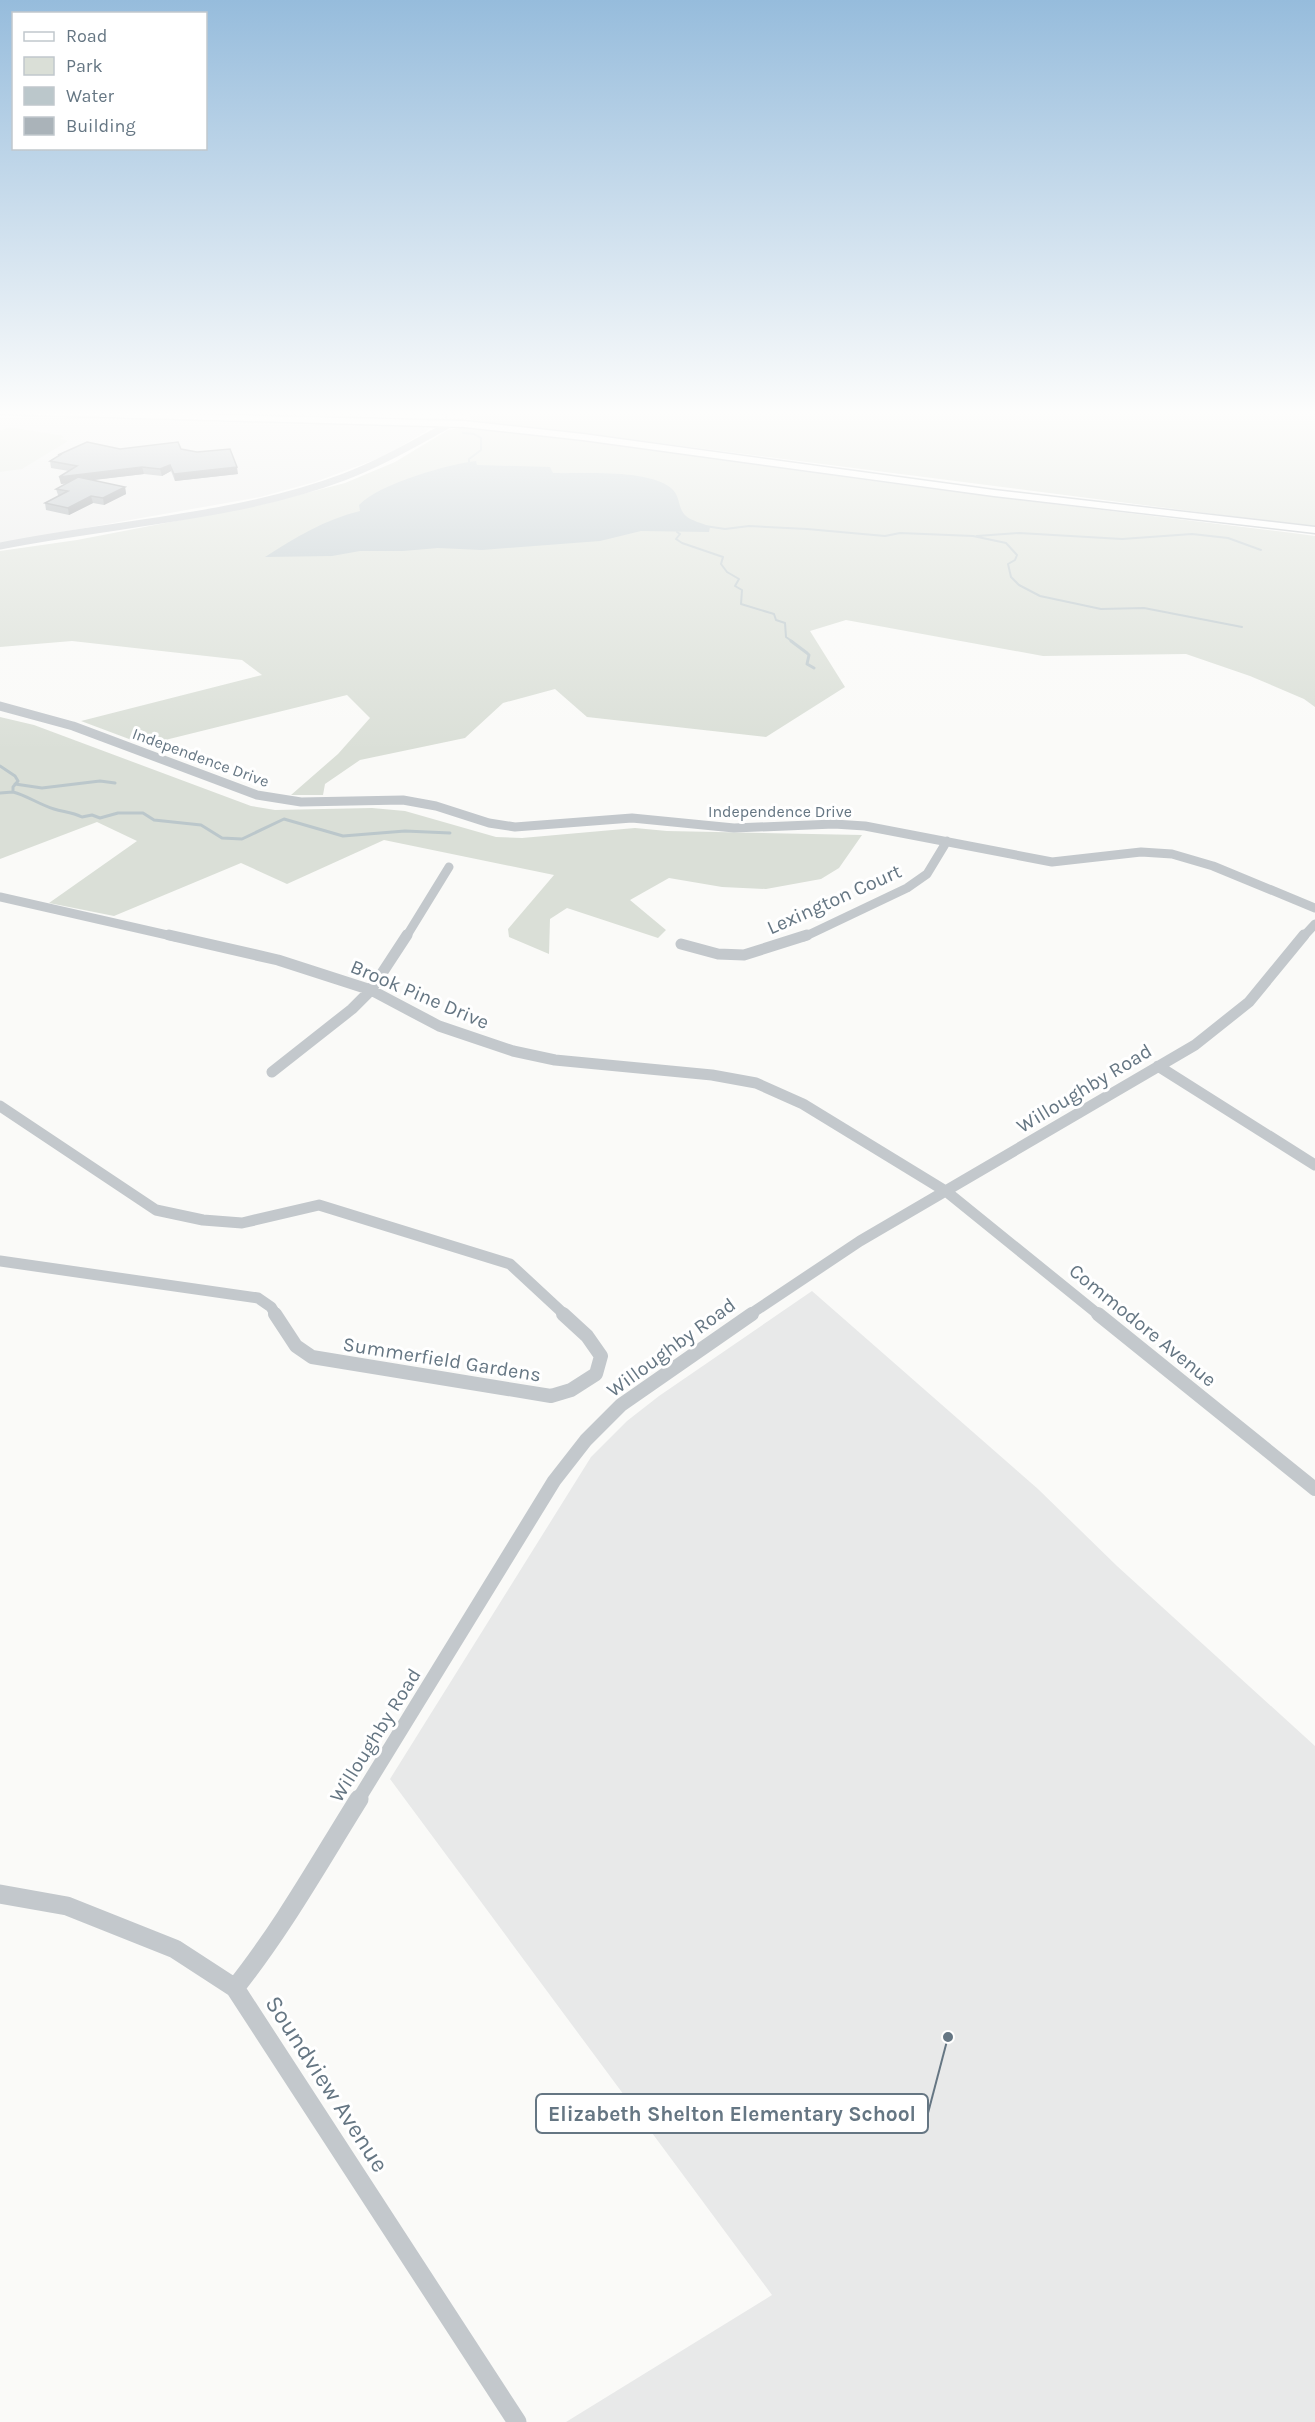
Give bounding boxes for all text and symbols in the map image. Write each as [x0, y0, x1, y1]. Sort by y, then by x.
legend [12, 12, 207, 150]
text: Road [66, 25, 107, 47]
text: Park [66, 55, 103, 77]
text: Water [66, 85, 114, 107]
text: Building [66, 115, 136, 137]
street label: Independence Drive [130, 724, 272, 791]
street label: Independence Drive [708, 802, 852, 821]
street label: Lexington Court [764, 859, 905, 939]
street label: Brook Pine Drive [347, 955, 493, 1034]
street label: Willoughby Road [1013, 1039, 1156, 1138]
street label: Commodore Avenue [1065, 1259, 1221, 1392]
street label: Willoughby Road [602, 1293, 740, 1402]
street label: Summerfield Gardens [341, 1332, 543, 1387]
street label: Willoughby Road [325, 1664, 426, 1806]
street label: Soundview Avenue [260, 1991, 394, 2177]
callout: Elizabeth Shelton Elementary School [536, 2094, 928, 2133]
text: Elizabeth Shelton Elementary School [548, 2102, 916, 2126]

